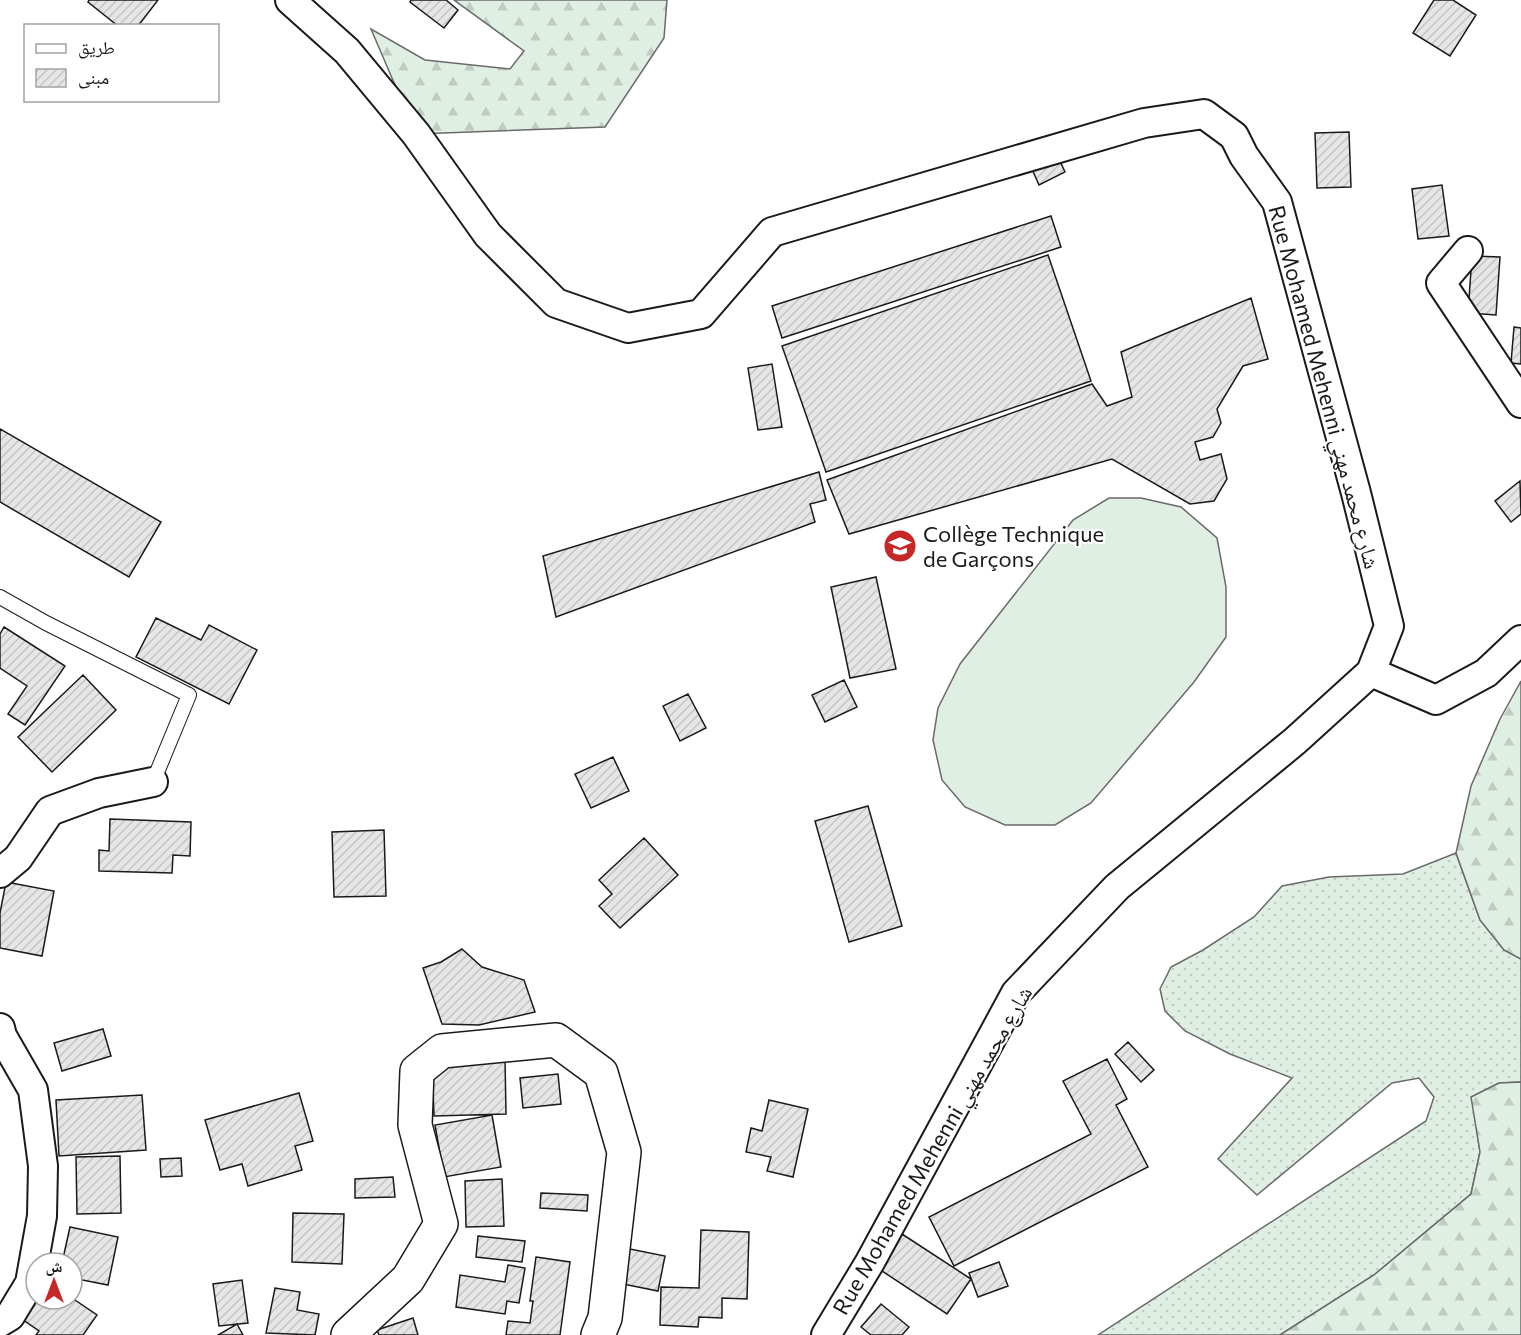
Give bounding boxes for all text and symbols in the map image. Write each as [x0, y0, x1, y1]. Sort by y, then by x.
legend [24, 24, 219, 102]
text: طريق [78, 36, 115, 59]
text: مبنى [78, 66, 109, 89]
street label: Rue Mohamed Mehenni شارع محمد مهني [1259, 202, 1387, 573]
place label: Collège Technique de Garçons [923, 520, 1104, 572]
school or university icon: Collège Technique de Garçons [882, 528, 918, 564]
street label: Rue Mohamed Mehenni شارع محمد مهني [827, 981, 1041, 1321]
north arrow [24, 1251, 84, 1311]
text: ش [46, 1256, 63, 1276]

